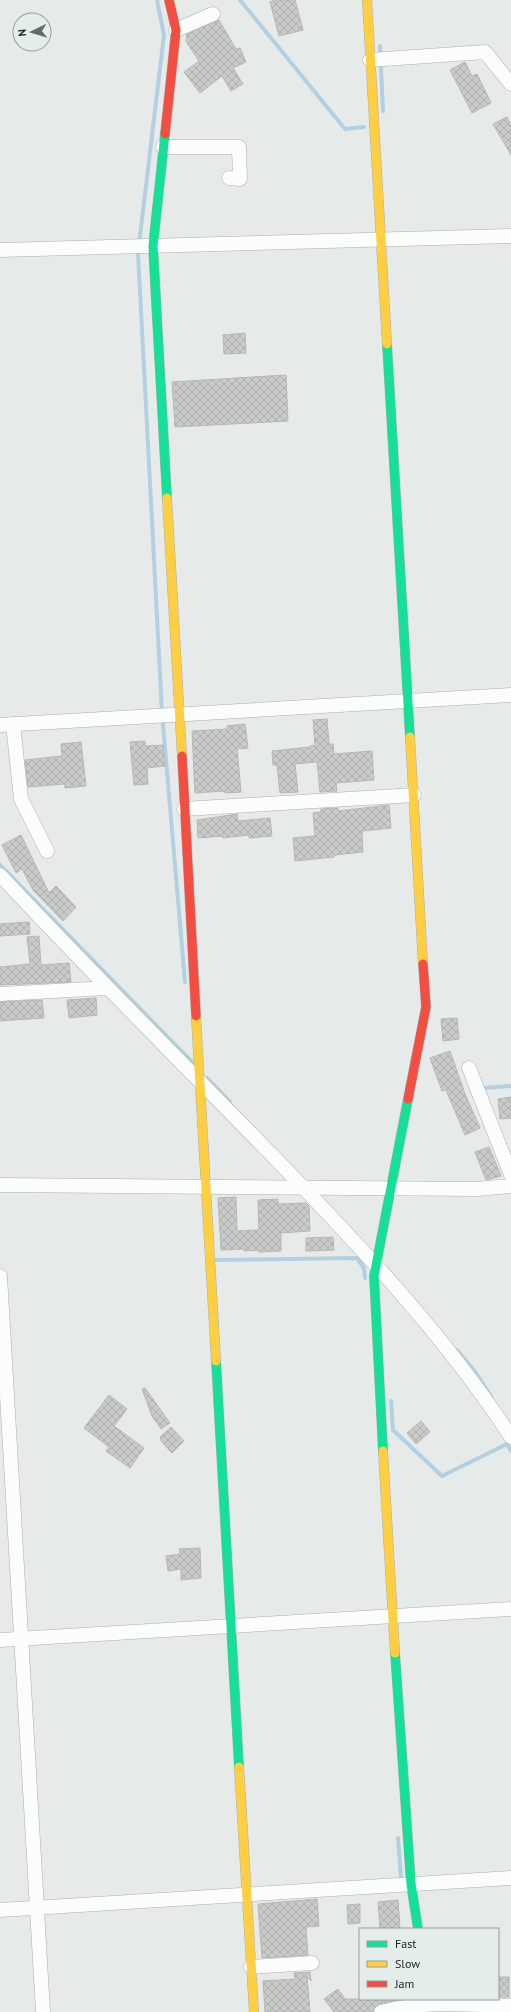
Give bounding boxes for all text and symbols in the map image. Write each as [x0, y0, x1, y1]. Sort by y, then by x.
north arrow [12, 12, 52, 52]
text: N [15, 29, 29, 37]
legend [359, 1928, 499, 2000]
text: Fast [395, 1936, 416, 1951]
text: Slow [395, 1956, 420, 1971]
text: Jam [394, 1976, 414, 1991]

